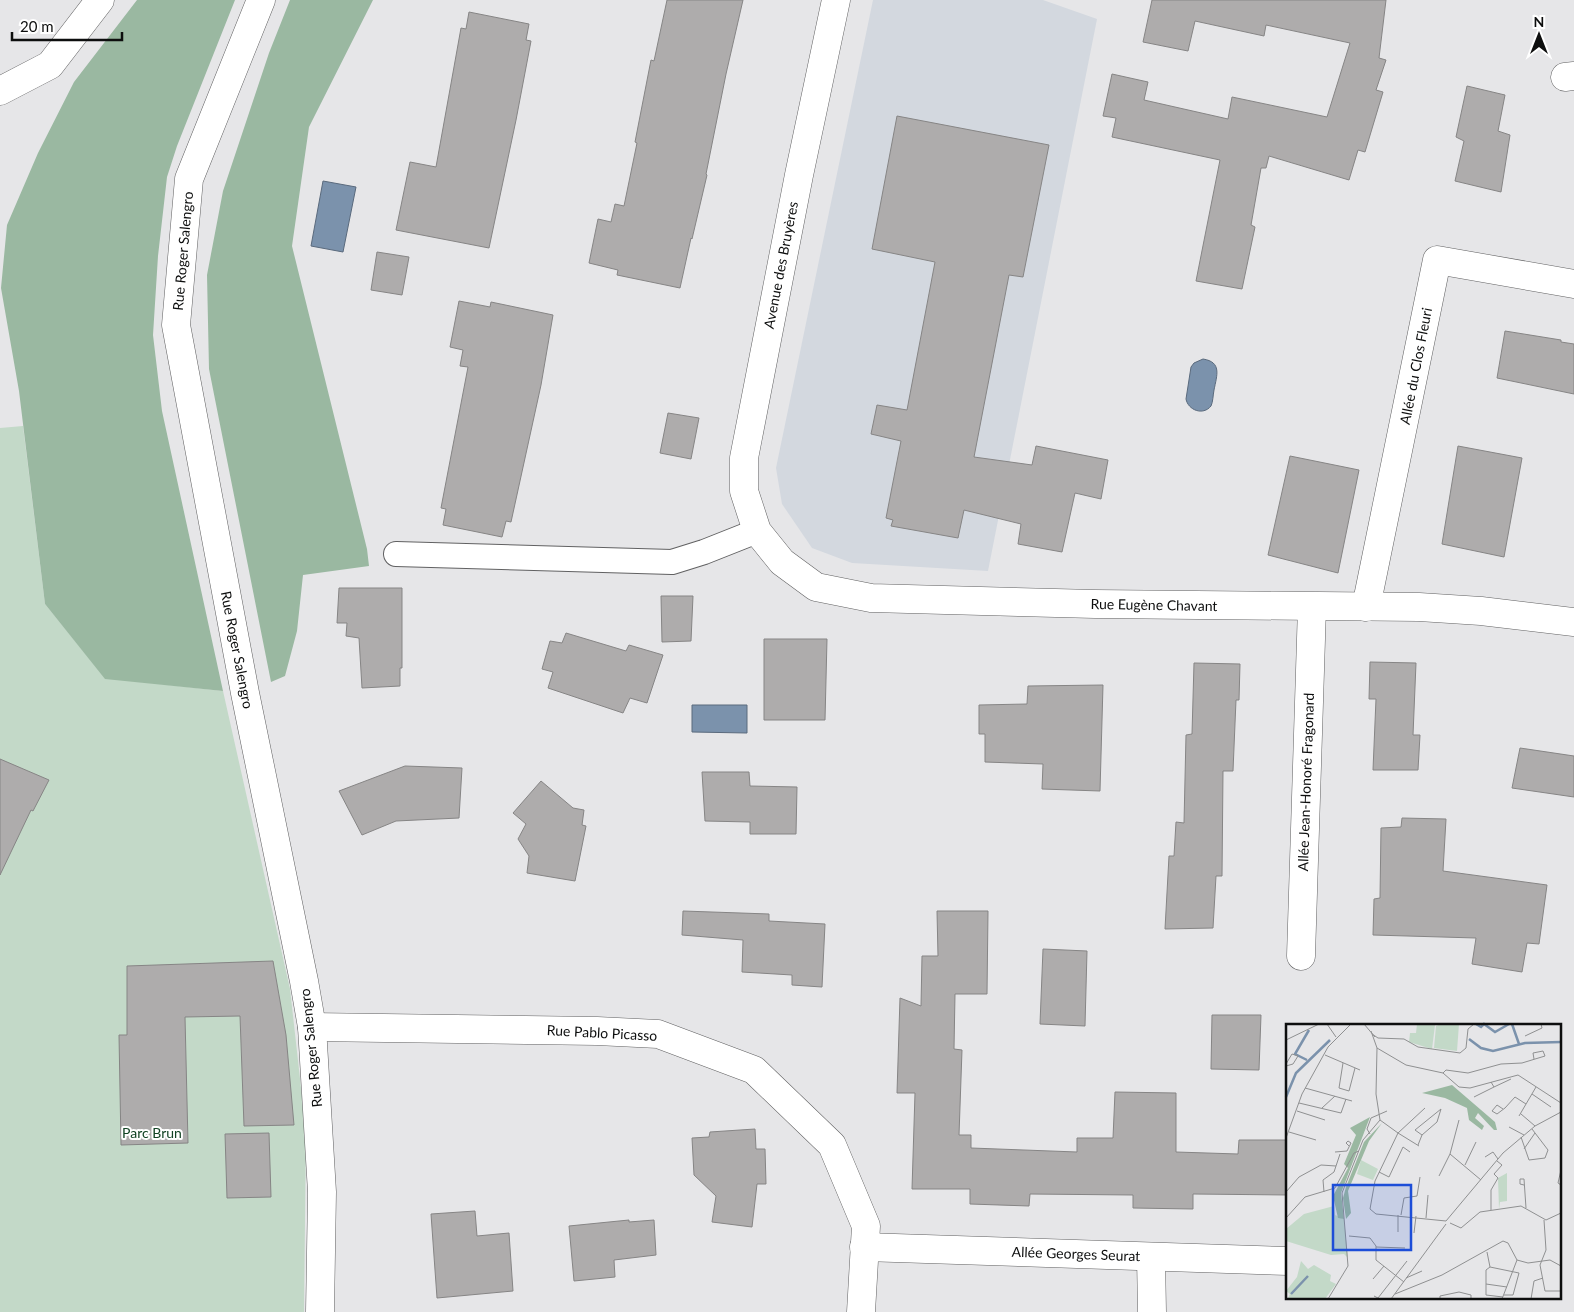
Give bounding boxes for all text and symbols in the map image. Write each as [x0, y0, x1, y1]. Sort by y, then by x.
scale bar [12, 10, 122, 42]
north arrow [1514, 10, 1564, 60]
text: N [1534, 13, 1544, 30]
text: 20 m [20, 17, 54, 35]
street label: Rue Roger Salengro [169, 191, 196, 311]
street label: Avenue des Bruyères [760, 200, 801, 330]
street label: Allée du Clos Fleuri [1396, 306, 1435, 426]
street label: Rue Roger Salengro [218, 590, 257, 710]
street label: Rue Eugène Chavant [1090, 595, 1218, 614]
street label: Allée Jean-Honoré Fragonard [1294, 692, 1317, 872]
street label: Rue Roger Salengro [296, 988, 325, 1108]
street label: Rue Pablo Picasso [546, 1021, 658, 1044]
inset map [1286, 1024, 1562, 1300]
park label: Parc Brun [122, 1124, 182, 1141]
street label: Allée Georges Seurat [1011, 1243, 1141, 1264]

